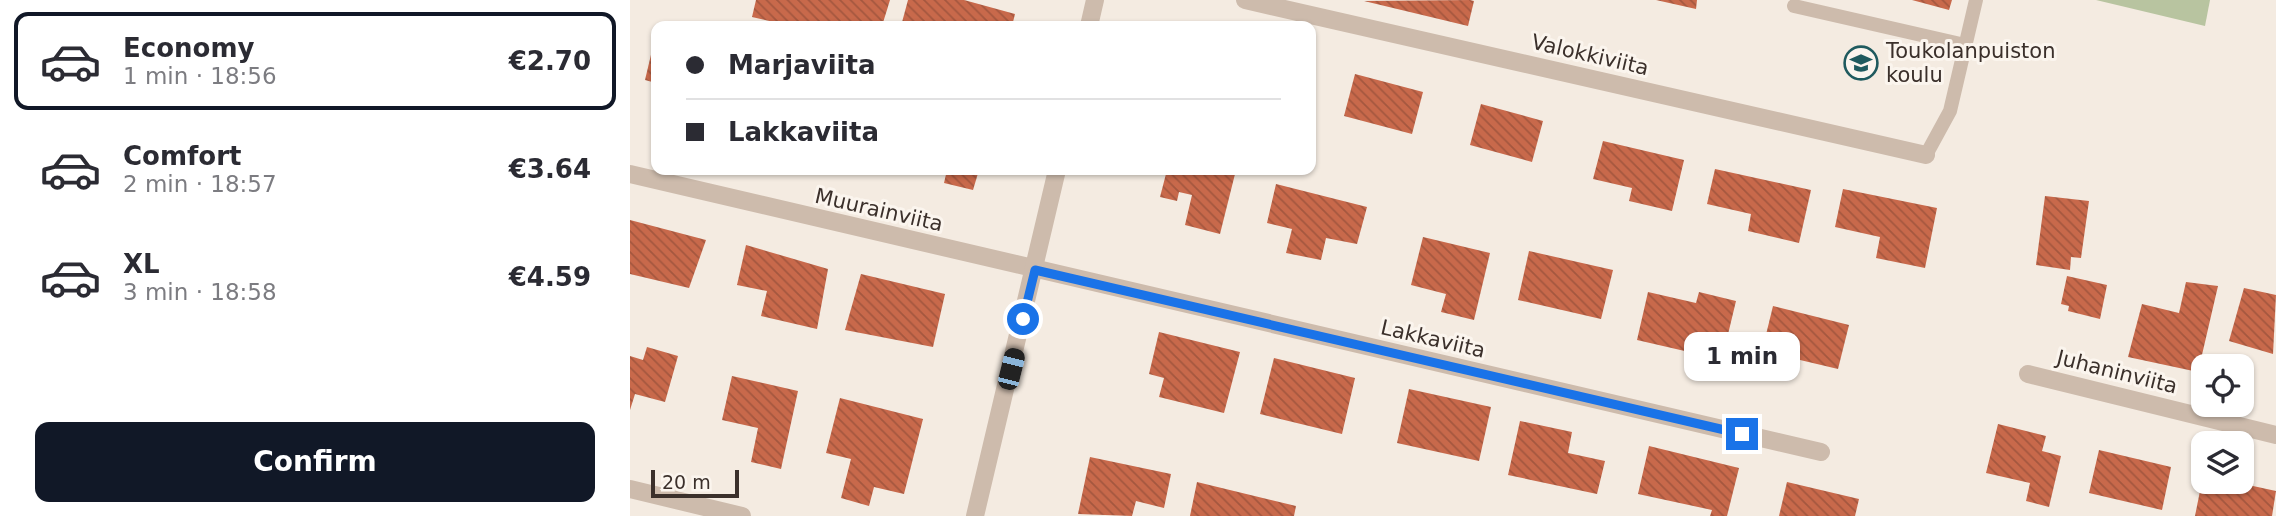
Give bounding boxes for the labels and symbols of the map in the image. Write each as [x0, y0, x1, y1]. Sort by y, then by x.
street label: Valokkiviita [1529, 30, 1651, 80]
place label: Toukolanpuiston koulu [1885, 39, 2056, 87]
school or university icon: Toukolanpuiston koulu [1842, 44, 1880, 82]
street label: Muurainviita [813, 184, 945, 236]
route start [1007, 303, 1039, 335]
street label: Lakkaviita [1378, 315, 1488, 363]
callout: 1 min [1684, 332, 1800, 382]
street label: Juhaninviita [2052, 345, 2180, 399]
car [996, 346, 1027, 392]
route end [1726, 418, 1758, 450]
scale bar [651, 467, 738, 499]

